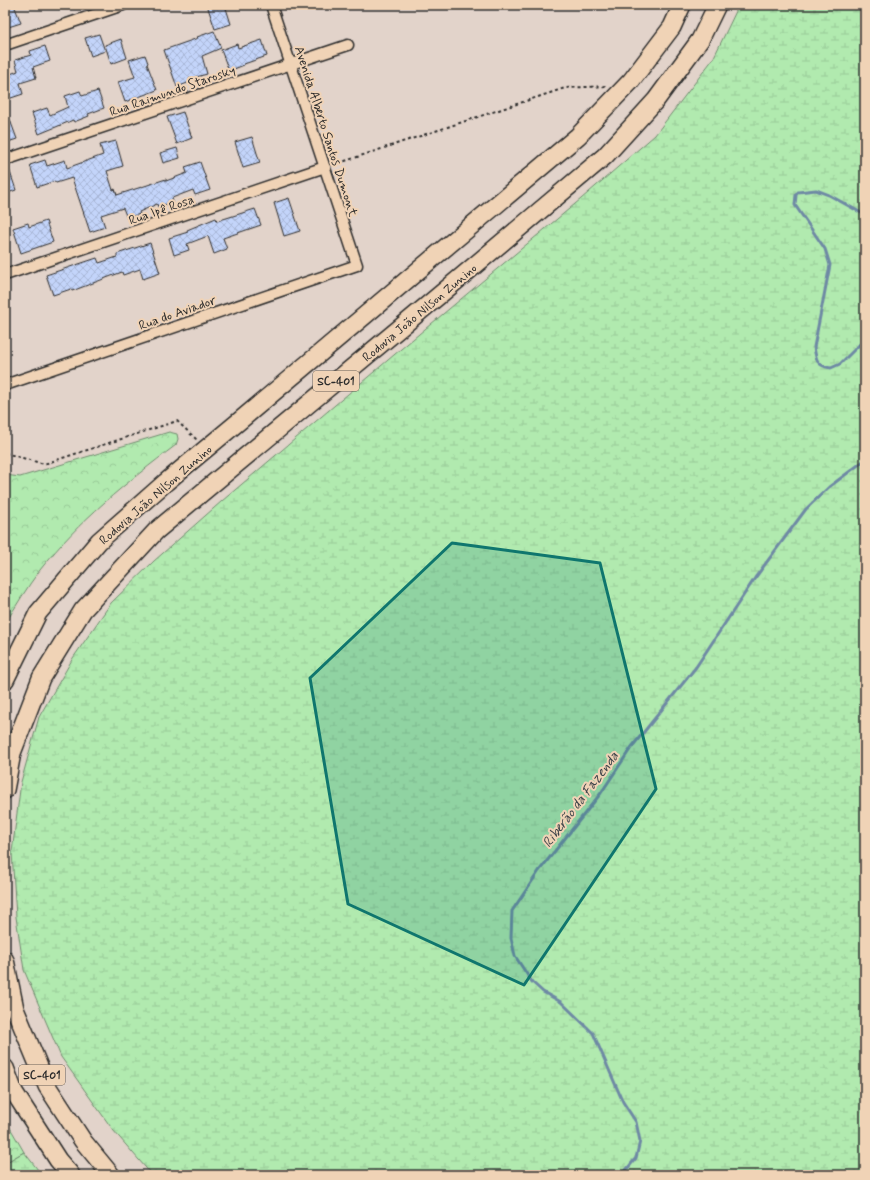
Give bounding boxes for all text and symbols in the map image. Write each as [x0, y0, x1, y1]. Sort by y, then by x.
street label: Avenida Alberto Santos Dumont [290, 44, 361, 219]
street label: Rua Raimundo Starosky [107, 62, 238, 121]
street label: Rua Ipê Rosa [127, 191, 196, 229]
street label: Rodovia João Nilson Zunino [359, 260, 481, 366]
street label: Rua do Aviador [137, 292, 219, 335]
road number: SC-401 [313, 371, 359, 391]
street label: Rodovia João Nilson Zunino [96, 441, 216, 549]
water label: Riberão da Fazenda [539, 748, 623, 851]
road number: SC-401 [19, 1065, 65, 1085]

